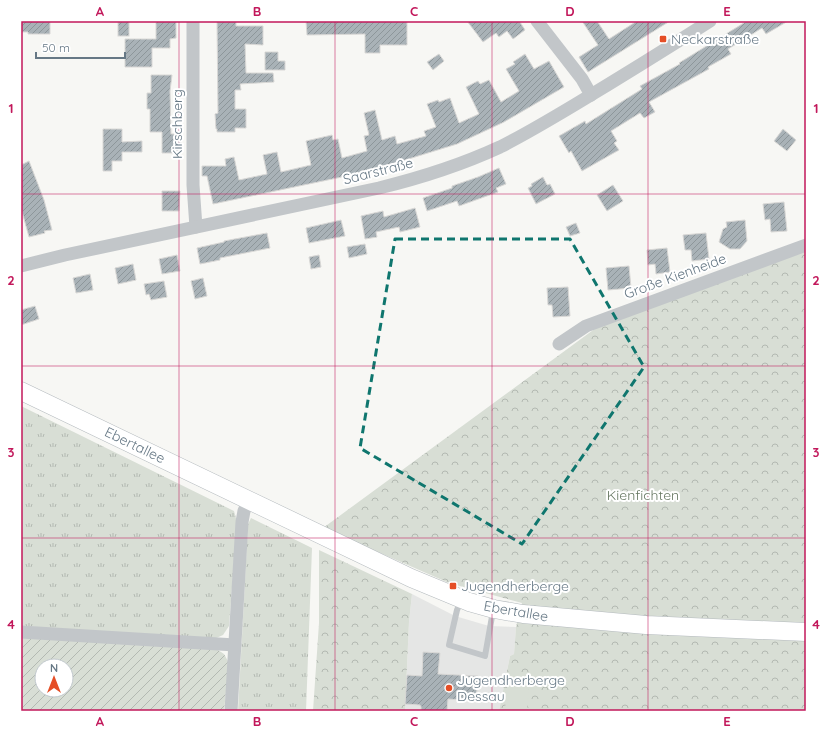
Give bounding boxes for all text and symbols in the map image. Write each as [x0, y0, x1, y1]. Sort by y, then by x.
text: A [96, 3, 105, 19]
text: B [253, 3, 261, 19]
text: C [410, 3, 418, 19]
text: D [565, 3, 575, 19]
text: E [723, 3, 731, 19]
place label: Neckarstraße [671, 30, 759, 48]
scale bar [36, 34, 125, 60]
marker: Neckarstraße [658, 34, 668, 44]
text: 50 m [42, 40, 70, 55]
street label: Kirschberg [168, 89, 186, 159]
text: 1 [8, 100, 14, 116]
text: 1 [813, 100, 819, 116]
street label: Saarstraße [341, 154, 415, 188]
street label: Große Kienheide [622, 249, 729, 303]
text: 2 [7, 272, 15, 288]
text: 2 [812, 272, 820, 288]
street label: Ebertallee [102, 423, 168, 467]
text: 3 [8, 444, 15, 460]
text: 3 [813, 444, 820, 460]
park label: Kienfichten [607, 486, 679, 504]
place label: Jugendherberge [461, 577, 569, 595]
marker: Jugendherberge [448, 581, 458, 591]
street label: Ebertallee [482, 596, 550, 626]
text: 4 [7, 616, 15, 632]
text: 4 [812, 616, 820, 632]
north arrow [34, 658, 74, 698]
text: N [50, 661, 58, 675]
place label: Jugendherberge Dessau [457, 671, 565, 705]
marker: Jugendherberge Dessau [444, 683, 454, 693]
text: A [96, 713, 105, 729]
text: B [253, 713, 261, 729]
text: C [410, 713, 418, 729]
text: D [565, 713, 575, 729]
text: E [723, 713, 731, 729]

